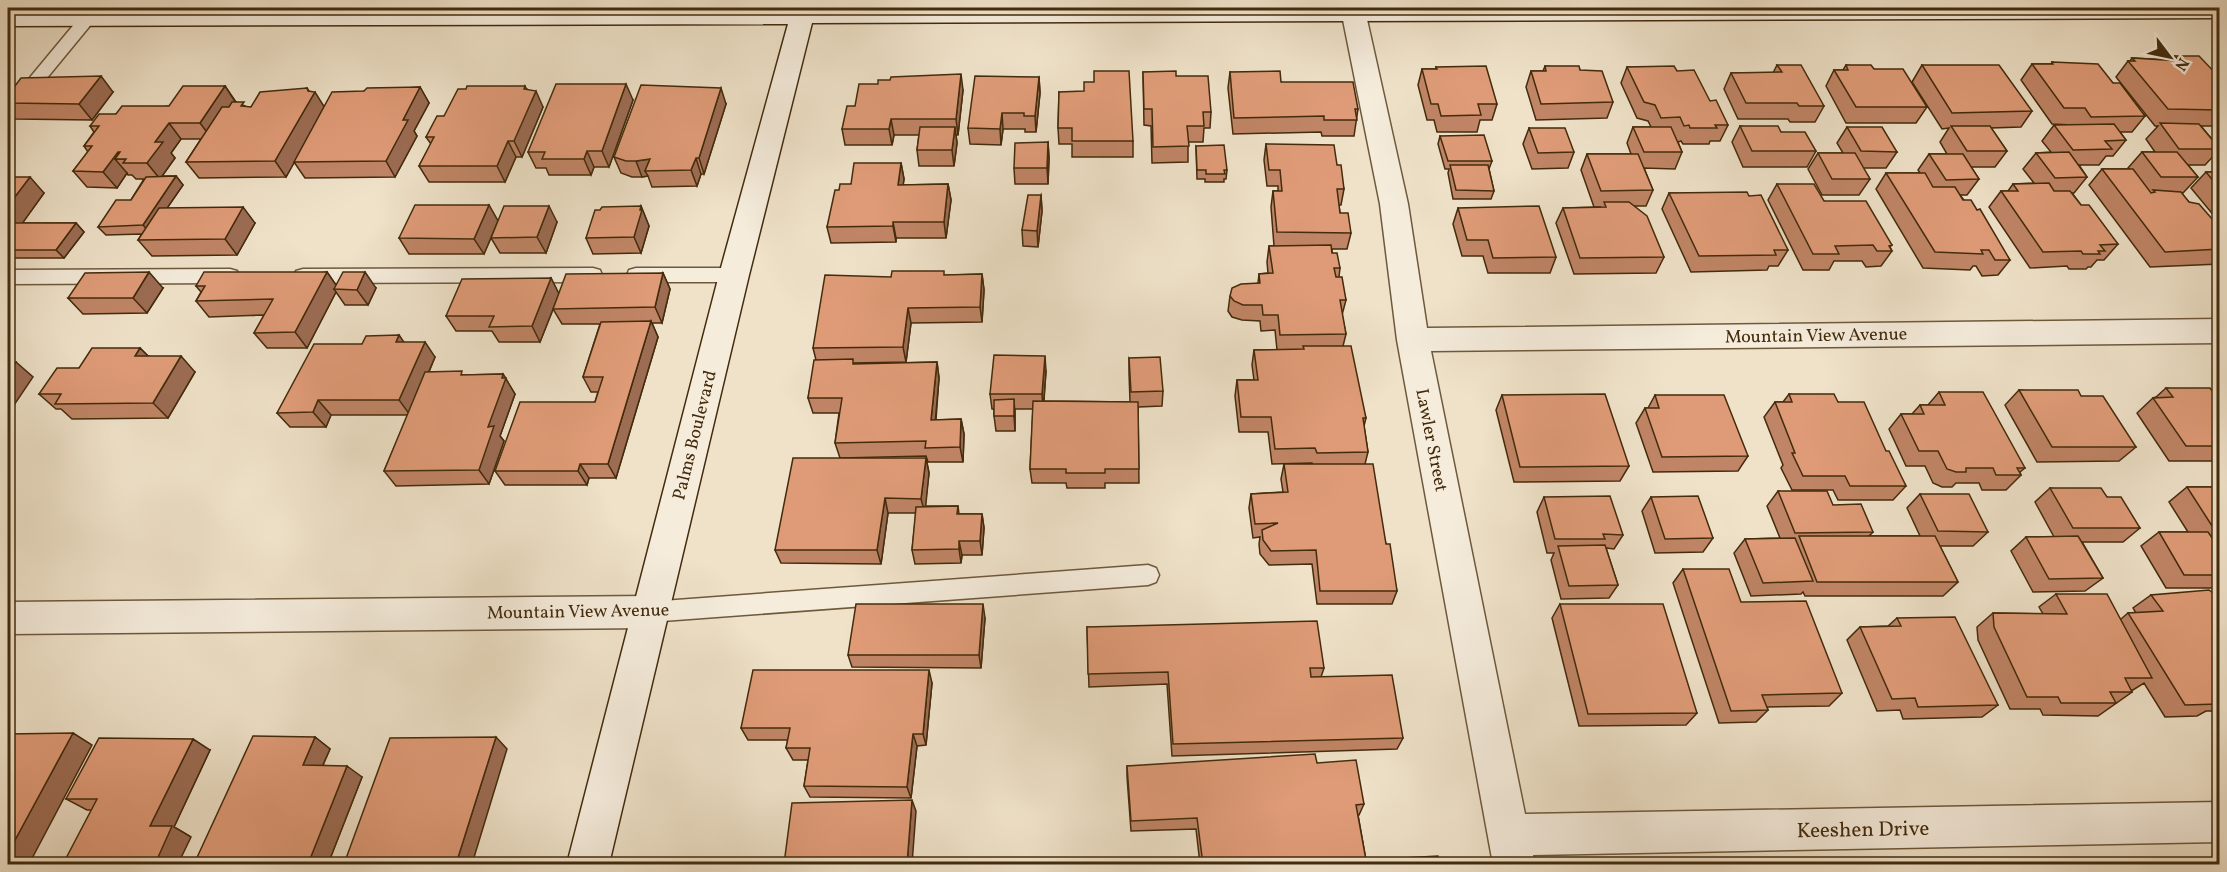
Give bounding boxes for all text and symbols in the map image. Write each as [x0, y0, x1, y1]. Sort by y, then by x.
north arrow [2140, 27, 2200, 87]
text: N [2168, 53, 2193, 75]
street label: Mountain View Avenue [1725, 322, 1907, 351]
street label: Palms Boulevard [667, 368, 724, 503]
street label: Lawler Street [1408, 387, 1453, 494]
street label: Mountain View Avenue [487, 598, 669, 627]
street label: Keeshen Drive [1796, 815, 1930, 846]

